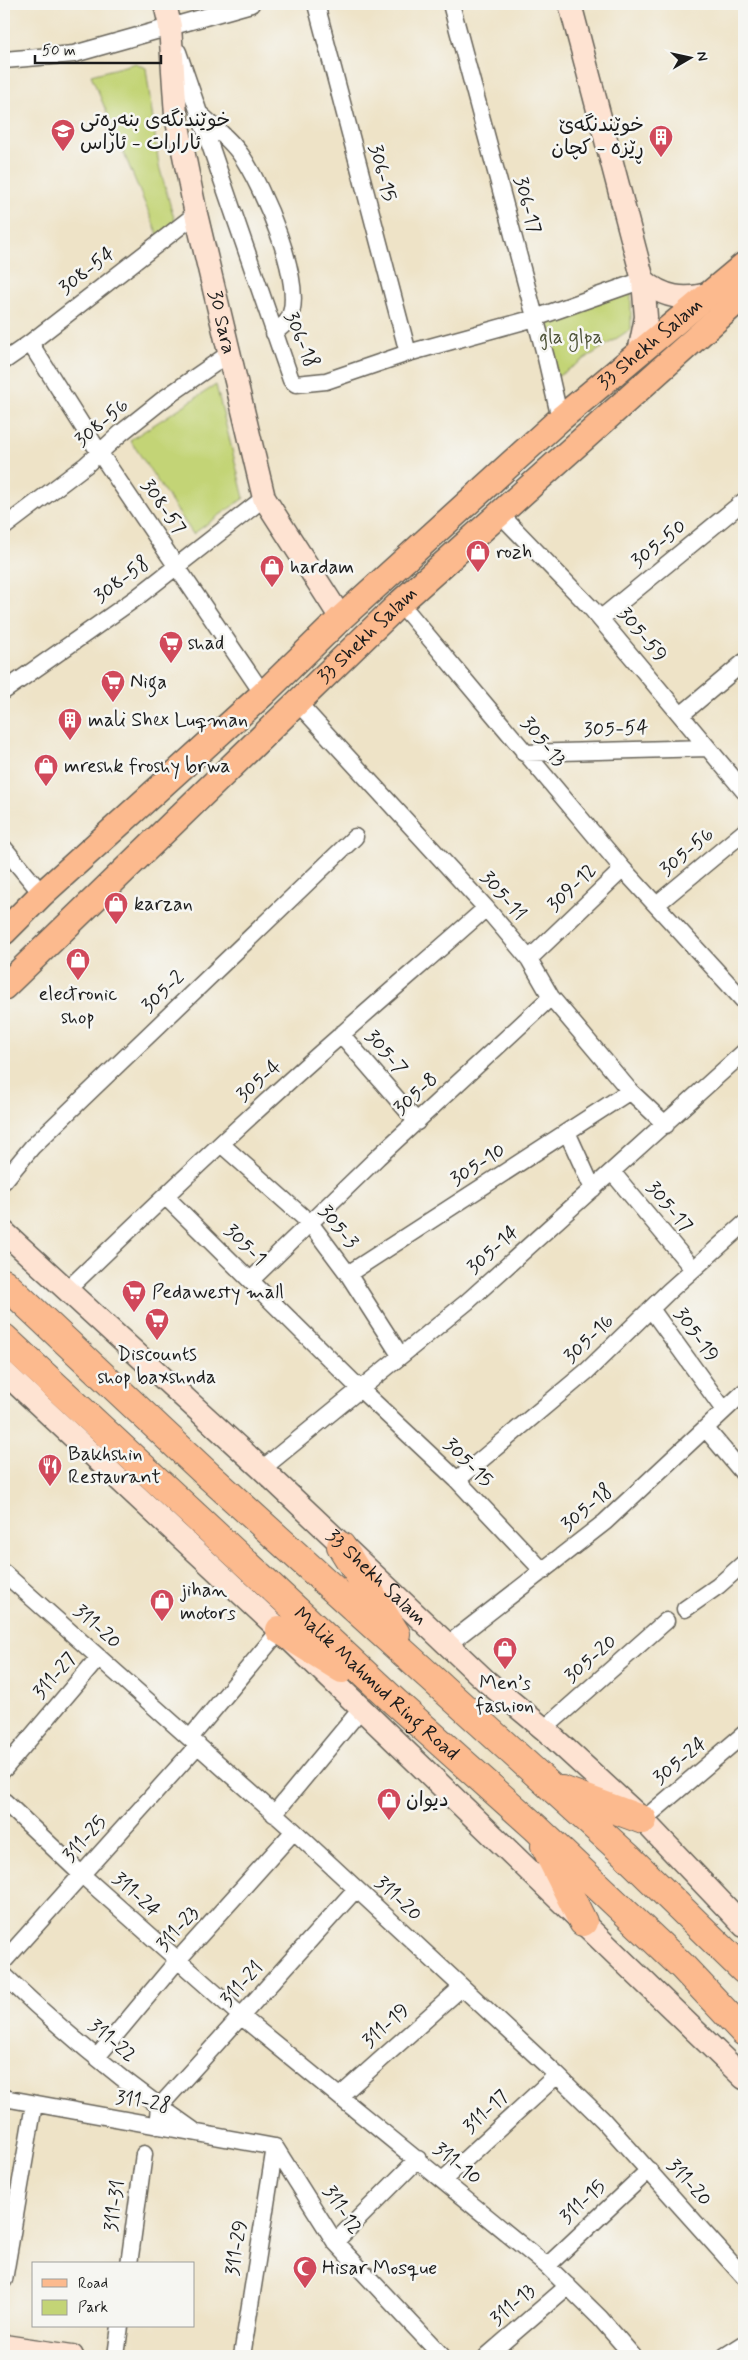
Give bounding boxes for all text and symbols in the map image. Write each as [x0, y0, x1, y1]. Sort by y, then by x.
scale bar [35, 32, 161, 64]
north arrow [666, 32, 716, 82]
text: 50 m [42, 41, 76, 61]
text: N [692, 50, 711, 62]
place label: خوێندنگەی بنەڕەتی ئارارات - ئاراس [80, 107, 230, 157]
place label: خوێندنگەێ ڕێزە - کچان [551, 112, 644, 164]
school or university icon: خوێندنگەی بنەڕەتی ئارارات - ئاراس [50, 118, 76, 152]
building icon: خوێندنگەێ ڕێزە - کچان [648, 124, 674, 158]
street label: 306-15 [361, 141, 403, 205]
street label: 306-17 [506, 174, 548, 236]
street label: 308-54 [53, 241, 121, 301]
street label: 30 Sara [201, 288, 243, 357]
street label: 33 Shekh Salam [592, 292, 708, 396]
street label: 306-18 [277, 308, 325, 372]
park label: gla glpa [539, 324, 603, 352]
street label: 308-56 [69, 392, 135, 454]
street label: 308-57 [134, 474, 192, 540]
street label: 305-50 [626, 513, 692, 575]
shop icon: rozh [465, 539, 491, 573]
place label: rozh [496, 539, 532, 566]
street label: 308-58 [89, 550, 155, 610]
shop icon: hardam [259, 554, 285, 588]
place label: hardam [290, 554, 354, 581]
street label: 33 Shekh Salam [311, 580, 423, 690]
street label: 305-59 [611, 602, 673, 668]
supermarket icon: shad [158, 630, 184, 664]
place label: shad [188, 630, 224, 657]
supermarket icon: Niga [100, 669, 126, 703]
place label: Niga [130, 669, 167, 698]
building icon: mali Shex Luqman [57, 707, 83, 741]
place label: mali Shex Luqman [88, 707, 248, 734]
street label: 305-13 [514, 711, 572, 773]
street label: 305-54 [583, 714, 649, 744]
shop icon: mreshk froshy brwa [33, 753, 59, 787]
place label: mreshk froshy brwa [64, 753, 231, 780]
street label: 305-56 [654, 821, 720, 883]
street label: 309-12 [541, 858, 603, 918]
street label: 305-11 [474, 865, 532, 927]
shop icon: karzan [103, 891, 129, 925]
place label: karzan [134, 891, 193, 918]
shop icon: electronic shop [65, 947, 91, 981]
street label: 305-2 [136, 965, 191, 1019]
place label: electronic shop [38, 981, 118, 1031]
street label: 305-7 [359, 1024, 413, 1082]
street label: 305-4 [231, 1053, 288, 1108]
street label: 305-8 [388, 1066, 444, 1122]
street label: 305-10 [445, 1137, 511, 1193]
street label: 305-17 [640, 1176, 698, 1238]
street label: 305-3 [312, 1199, 364, 1255]
street label: 305-1 [218, 1218, 272, 1272]
street label: 305-14 [461, 1219, 525, 1281]
supermarket icon: Pedawesty mall [121, 1279, 147, 1313]
place label: Pedawesty mall [152, 1279, 284, 1306]
street label: 305-19 [667, 1302, 725, 1368]
supermarket icon: Discounts shop baxshnda [144, 1307, 170, 1341]
street label: 305-16 [558, 1308, 620, 1370]
place label: Discounts shop baxshnda [98, 1341, 216, 1391]
street label: 305-15 [437, 1432, 499, 1494]
place label: Bakhshin Restaurant [68, 1441, 161, 1491]
restaurant icon: Bakhshin Restaurant [37, 1453, 63, 1487]
street label: 305-18 [555, 1478, 619, 1538]
street label: 33 Shekh Salam [320, 1523, 433, 1632]
place label: jihan motors [179, 1577, 236, 1627]
shop icon: jihan motors [149, 1588, 175, 1622]
street label: 311-20 [67, 1598, 127, 1656]
street label: Malik Mahmud Ring Road [288, 1601, 465, 1766]
street label: 305-20 [559, 1629, 623, 1689]
shop icon: Men’s fashion [492, 1636, 518, 1670]
street label: 311-27 [27, 1647, 83, 1705]
place label: Men’s fashion [476, 1670, 534, 1720]
street label: 305-24 [647, 1731, 713, 1791]
shop icon: دیوان [376, 1787, 402, 1821]
place label: دیوان [406, 1787, 449, 1814]
street label: 311-25 [57, 1810, 113, 1868]
street label: 311-24 [106, 1866, 166, 1924]
street label: 311-20 [368, 1870, 428, 1928]
street label: 311-23 [150, 1900, 206, 1958]
street label: 311-21 [214, 1955, 270, 2013]
street label: 311-19 [356, 1997, 416, 2055]
street label: 311-22 [82, 2013, 142, 2069]
street label: 311-28 [114, 2084, 172, 2120]
street label: 311-17 [457, 2084, 515, 2140]
street label: 311-10 [427, 2136, 487, 2192]
street label: 311-20 [660, 2153, 718, 2213]
street label: 311-15 [554, 2174, 612, 2230]
street label: 311-31 [98, 2178, 132, 2234]
street label: 311-12 [316, 2180, 368, 2240]
street label: 311-29 [219, 2218, 255, 2278]
mosque icon: Hisar Mosque [292, 2255, 318, 2289]
place label: Hisar Mosque [322, 2255, 437, 2282]
legend [32, 2262, 195, 2328]
text: Road [78, 2274, 108, 2294]
street label: 311-13 [485, 2278, 541, 2332]
text: Park [78, 2298, 108, 2318]

